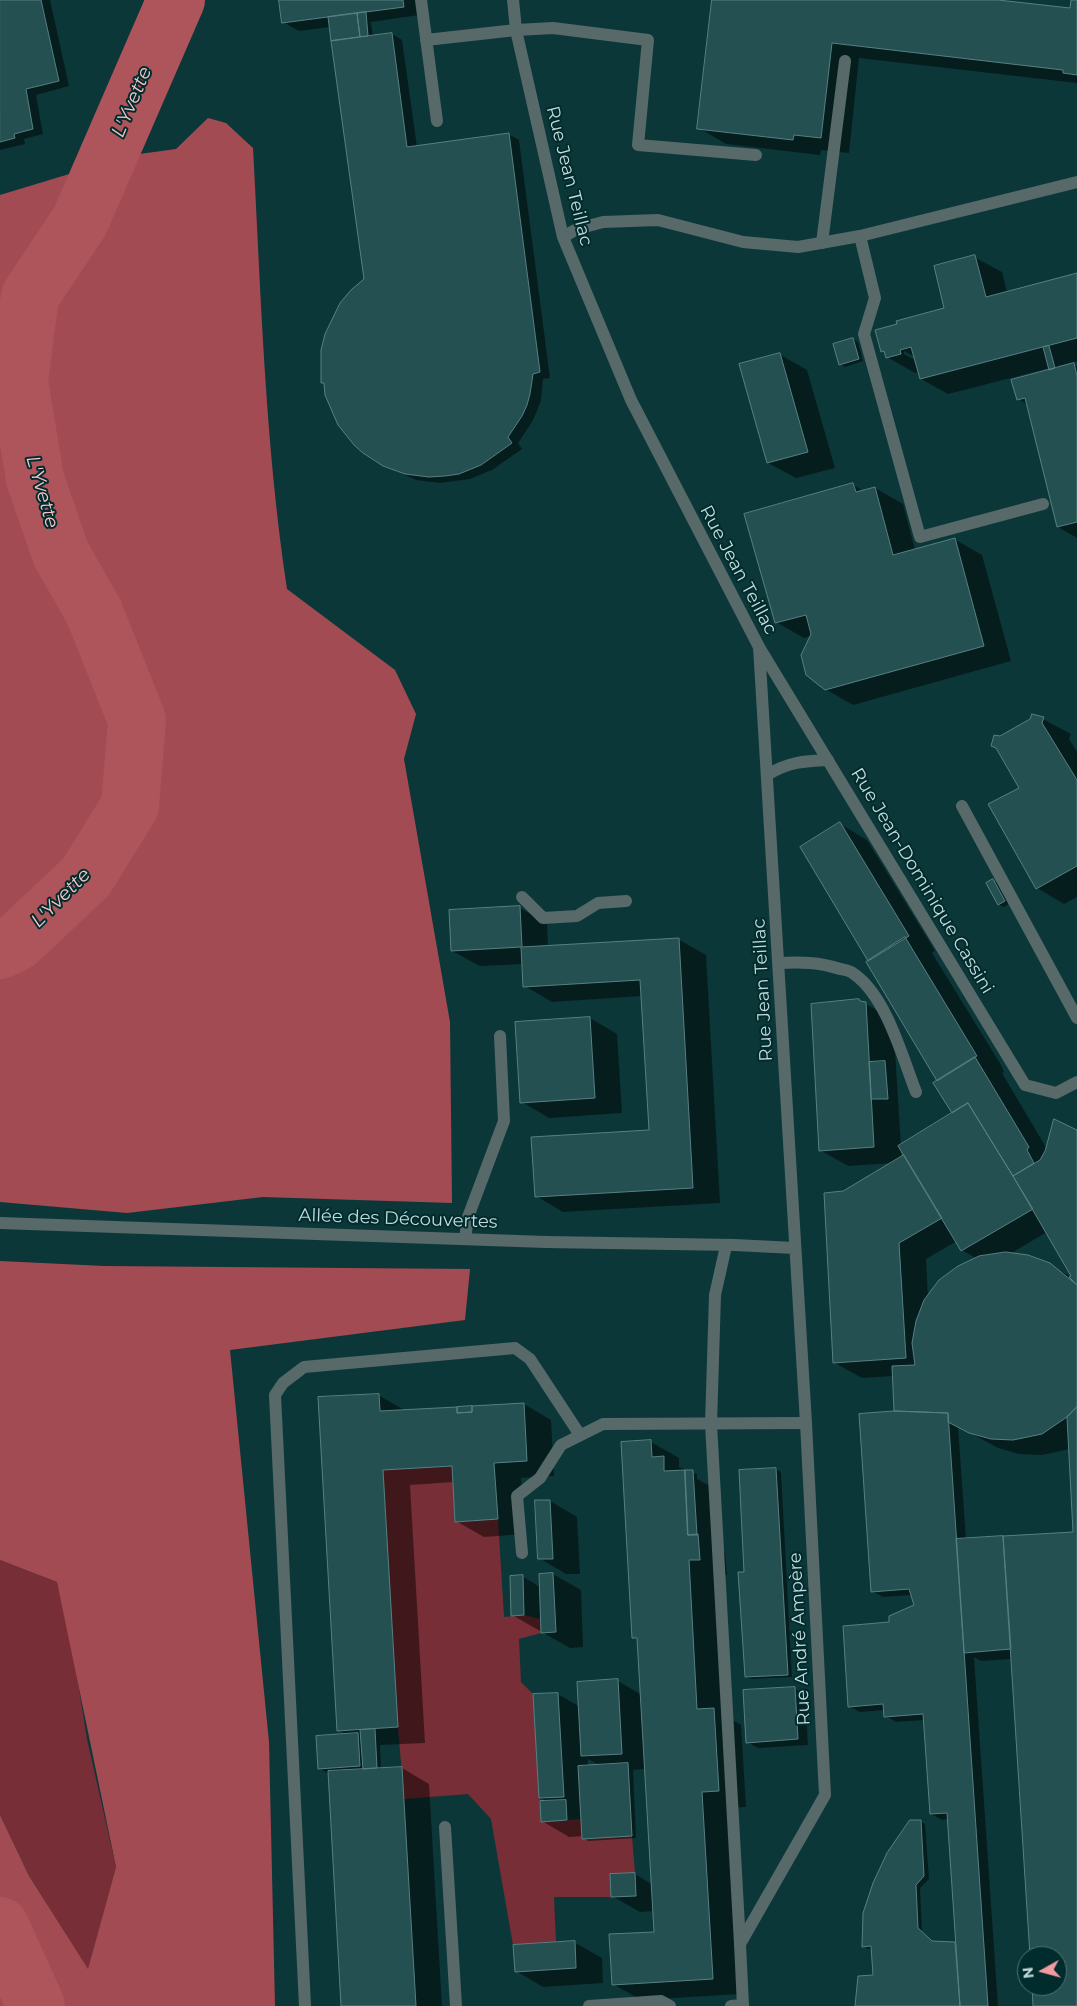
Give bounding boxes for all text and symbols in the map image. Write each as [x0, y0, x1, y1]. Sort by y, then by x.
water label: L'Yvette [107, 63, 157, 141]
street label: Rue Jean Teillac [541, 104, 597, 248]
water label: L'Yvette [21, 453, 63, 531]
street label: Rue Jean Teillac [695, 502, 781, 638]
street label: Rue Jean-Dominique Cassini [846, 764, 998, 998]
water label: L'Yvette [27, 864, 95, 932]
street label: Rue Jean Teillac [748, 918, 778, 1062]
street label: Allée des Découvertes [298, 1205, 498, 1233]
street label: Rue André Ampère [785, 1552, 815, 1726]
north arrow [1017, 1946, 1067, 1996]
text: N [1018, 1966, 1038, 1979]

